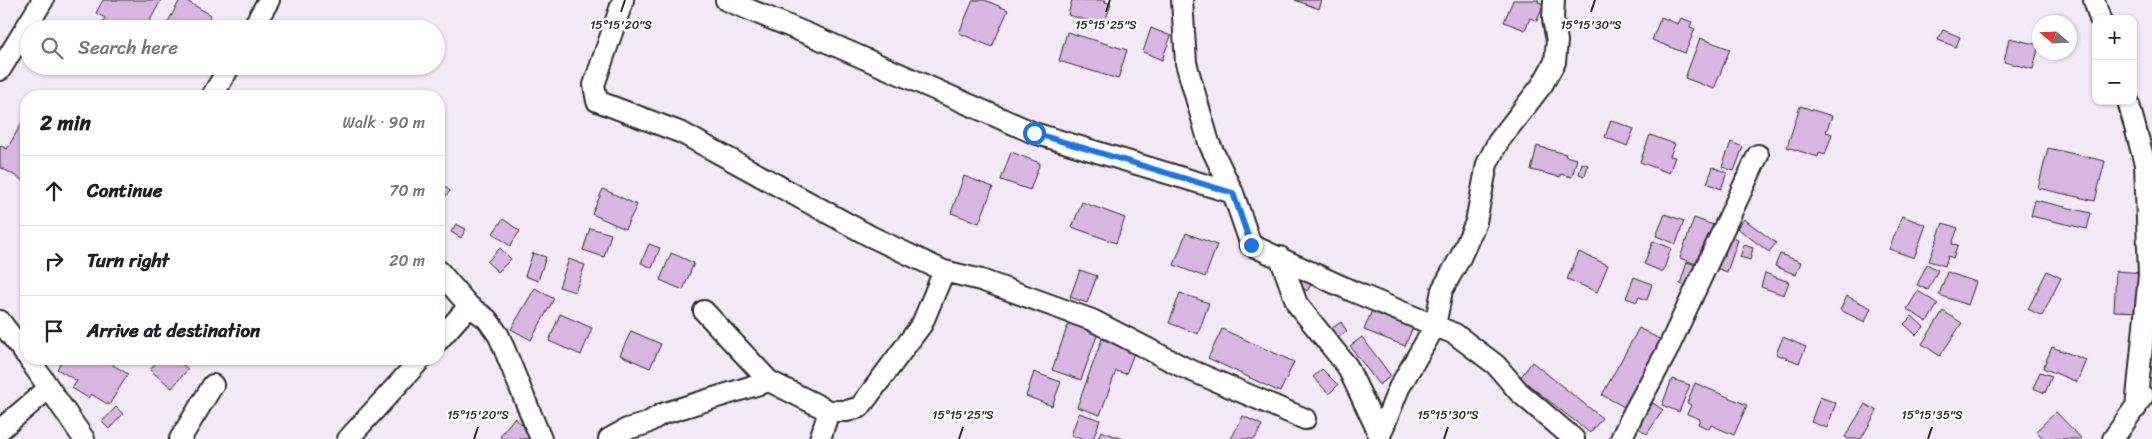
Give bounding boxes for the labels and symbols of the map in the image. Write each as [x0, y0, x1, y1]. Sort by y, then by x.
text: 15°15'20"S [590, 14, 652, 36]
text: 15°15'25"S [1075, 14, 1137, 36]
text: 15°15'30"S [1560, 14, 1622, 36]
north arrow [2032, 15, 2077, 60]
route start [1023, 122, 1046, 145]
route end [1240, 234, 1263, 257]
text: 15°15'20"S [447, 404, 509, 426]
text: 15°15'25"S [932, 404, 994, 426]
text: 15°15'30"S [1417, 404, 1479, 426]
text: 15°15'35"S [1902, 404, 1963, 426]

